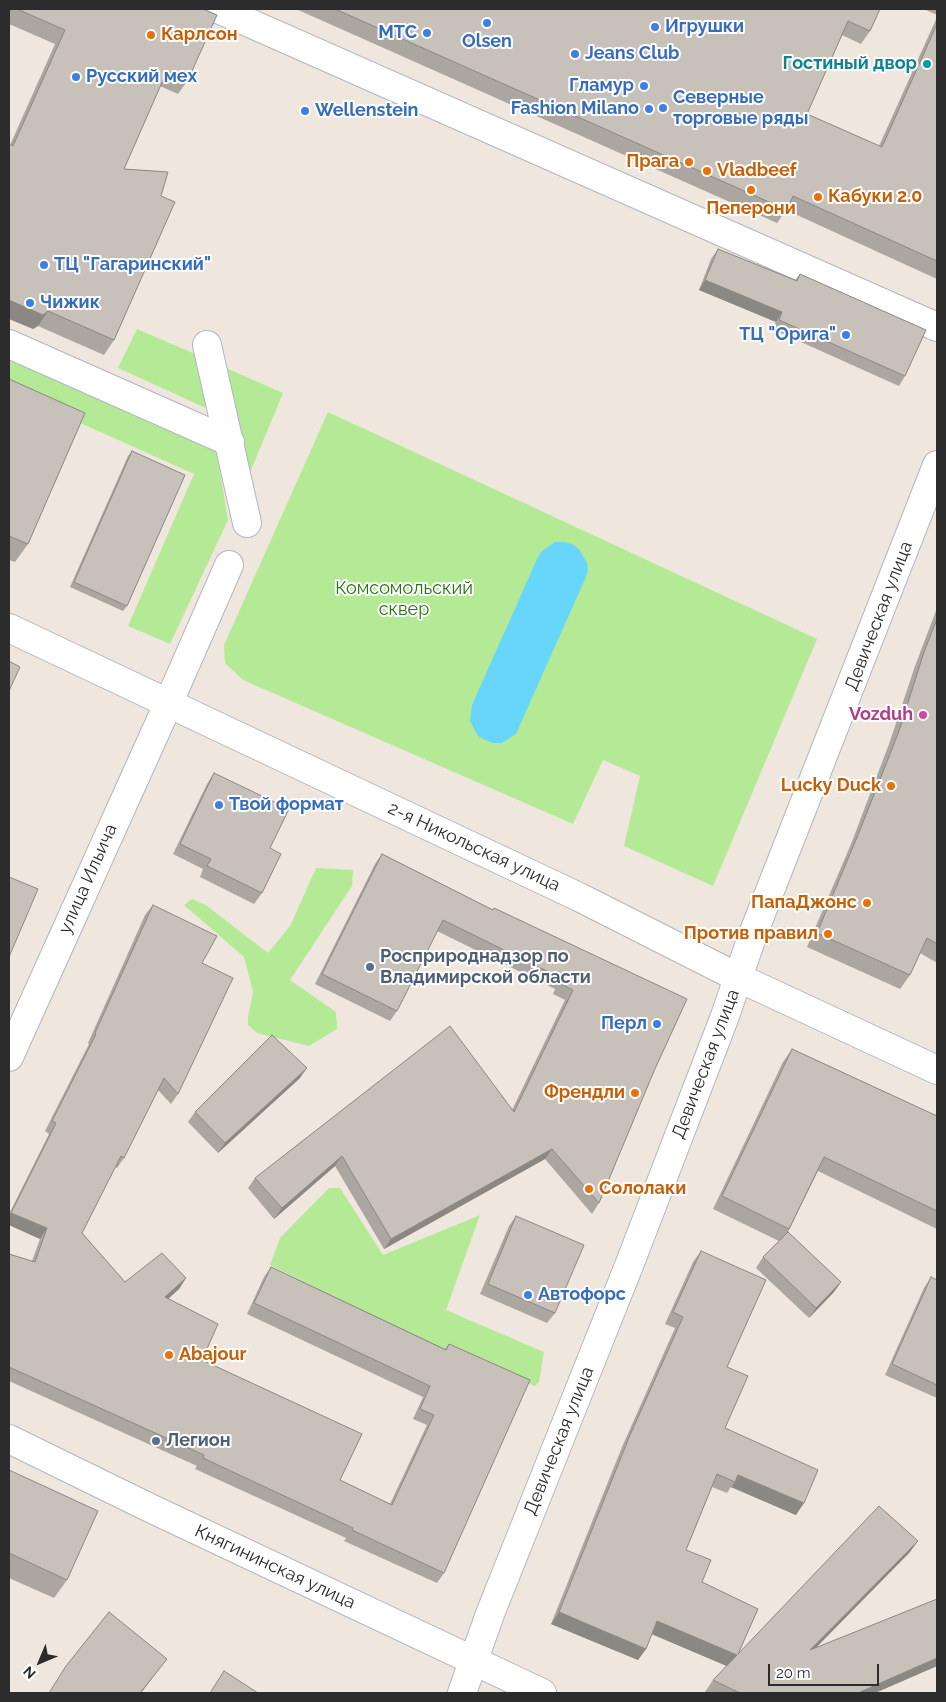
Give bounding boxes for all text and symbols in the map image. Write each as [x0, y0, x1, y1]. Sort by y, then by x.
place label: Игрушки [665, 16, 744, 38]
marker: Olsen [481, 17, 493, 29]
marker: Игрушки [649, 21, 661, 33]
place label: МТС [378, 22, 417, 44]
place label: Карлсон [161, 24, 238, 46]
marker: МТС [421, 27, 433, 39]
marker: Карлсон [145, 29, 157, 41]
place label: Olsen [462, 31, 512, 53]
place label: Jeans Club [585, 43, 679, 65]
marker: Jeans Club [569, 48, 581, 60]
place label: Гостиный двор [783, 53, 917, 75]
marker: Гостиный двор [921, 58, 933, 70]
place label: Русский мех [86, 66, 197, 88]
marker: Русский мех [70, 71, 82, 83]
place label: Гламур [569, 75, 634, 97]
marker: Гламур [638, 80, 650, 92]
place label: Северные торговые ряды [673, 87, 808, 130]
place label: Fashion Milano [511, 98, 639, 120]
place label: Wellenstein [315, 100, 418, 122]
marker: Северные торговые ряды [657, 102, 669, 114]
marker: Fashion Milano [643, 103, 655, 115]
marker: Wellenstein [299, 105, 311, 117]
place label: Прага [626, 151, 679, 173]
marker: Прага [683, 156, 695, 168]
place label: Vladbeef [717, 160, 796, 182]
marker: Vladbeef [701, 165, 713, 177]
marker: Пеперони [745, 184, 757, 196]
place label: Кабуки 2.0 [828, 186, 922, 208]
marker: Кабуки 2.0 [812, 191, 824, 203]
place label: Пеперони [706, 198, 796, 220]
place label: ТЦ "Гагаринский" [54, 254, 211, 276]
marker: ТЦ "Гагаринский" [38, 259, 50, 271]
place label: Чижик [40, 292, 100, 314]
marker: Чижик [24, 297, 36, 309]
place label: ТЦ "Орига" [739, 324, 836, 346]
marker: ТЦ "Орига" [840, 329, 852, 341]
street label: Девическая улица [841, 538, 917, 694]
park label: Комсомольский сквер [335, 578, 473, 620]
place label: Vozduh [849, 704, 913, 726]
marker: Vozduh [917, 709, 929, 721]
place label: Lucky Duck [781, 775, 881, 797]
marker: Lucky Duck [885, 780, 897, 792]
place label: Твой формат [229, 794, 344, 816]
street label: 2-я Никольская улица [385, 798, 563, 896]
marker: Твой формат [213, 799, 225, 811]
street label: улица Ильича [54, 821, 122, 937]
place label: ПапаДжонс [751, 892, 857, 914]
marker: ПапаДжонс [861, 897, 873, 909]
place label: Против правил [684, 923, 818, 945]
marker: Против правил [822, 928, 834, 940]
place label: Росприроднадзор по Владимирской области [380, 946, 591, 989]
marker: Росприроднадзор по Владимирской области [364, 961, 376, 973]
street label: Девическая улица [668, 986, 744, 1142]
place label: Перл [601, 1013, 647, 1035]
marker: Перл [651, 1018, 663, 1030]
place label: Френдли [544, 1082, 625, 1104]
marker: Френдли [629, 1087, 641, 1099]
place label: Сололаки [599, 1178, 686, 1200]
marker: Сололаки [583, 1183, 595, 1195]
place label: Автофорс [538, 1284, 626, 1306]
marker: Автофорс [522, 1289, 534, 1301]
place label: Abajour [179, 1344, 247, 1366]
marker: Abajour [163, 1349, 175, 1361]
street label: Девическая улица [519, 1364, 599, 1518]
place label: Легион [166, 1430, 230, 1452]
marker: Легион [150, 1435, 162, 1447]
street label: Княгининская улица [191, 1520, 359, 1614]
north arrow [15, 1637, 65, 1687]
scale bar [771, 1654, 882, 1686]
text: N [20, 1663, 39, 1682]
text: 20 m [776, 1664, 811, 1682]

